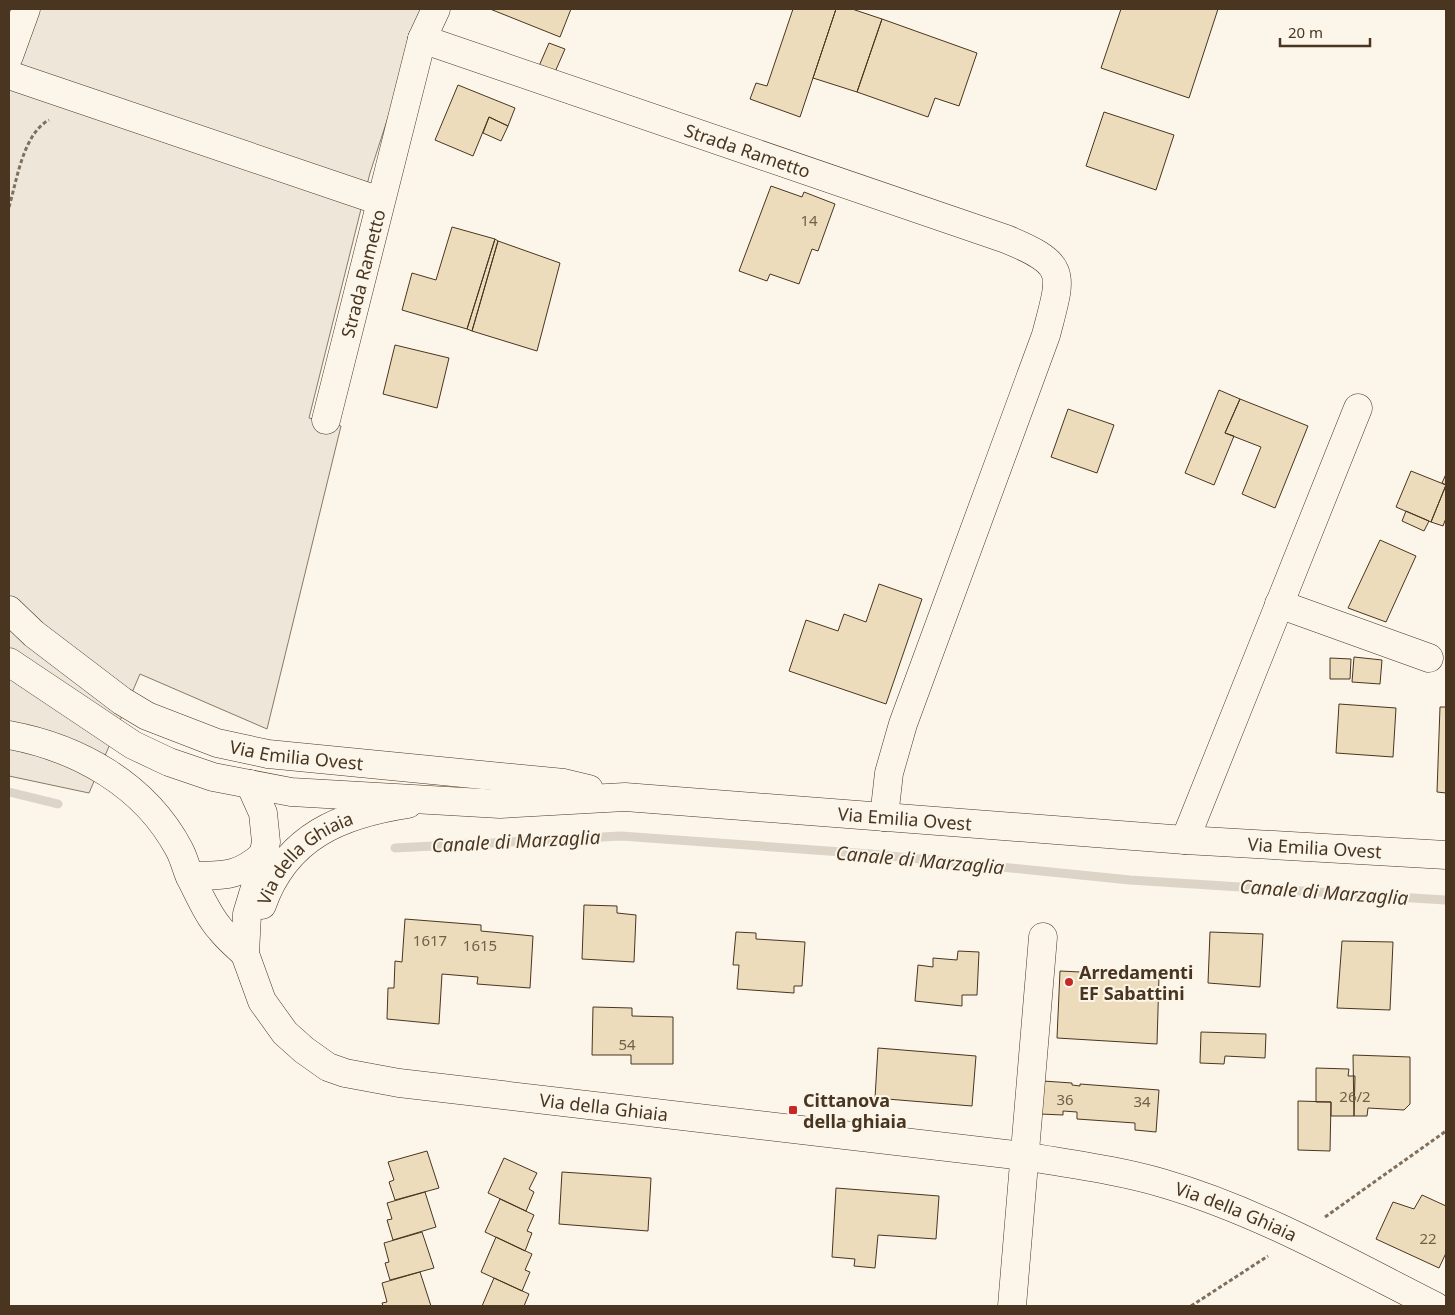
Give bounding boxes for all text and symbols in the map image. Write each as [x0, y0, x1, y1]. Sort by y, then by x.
scale bar [1280, 15, 1370, 47]
text: 20 m [1288, 22, 1323, 42]
street label: Strada Rametto [681, 118, 814, 183]
street label: Strada Rametto [335, 207, 391, 340]
house number: 14 [800, 210, 818, 230]
street label: Via Emilia Ovest [228, 734, 365, 775]
street label: Via Emilia Ovest [837, 801, 973, 836]
street label: Via della Ghiaia [251, 806, 356, 908]
water label: Canale di Marzaglia [431, 824, 601, 858]
street label: Via Emilia Ovest [1247, 832, 1383, 863]
water label: Canale di Marzaglia [835, 840, 1006, 880]
water label: Canale di Marzaglia [1239, 873, 1409, 911]
house number: 1617 [413, 930, 447, 950]
house number: 1615 [463, 935, 497, 955]
place label: Arredamenti EF Sabattini [1079, 960, 1193, 1005]
marker: Arredamenti EF Sabattini [1063, 976, 1075, 988]
house number: 54 [618, 1034, 636, 1054]
house number: 26/2 [1339, 1086, 1371, 1106]
street label: Via della Ghiaia [538, 1088, 669, 1126]
place label: Cittanova della ghiaia [803, 1088, 907, 1133]
house number: 36 [1056, 1089, 1074, 1109]
house number: 34 [1133, 1091, 1151, 1111]
marker: Cittanova della ghiaia [787, 1104, 799, 1116]
street label: Via della Ghiaia [1172, 1176, 1301, 1246]
house number: 22 [1419, 1228, 1437, 1248]

